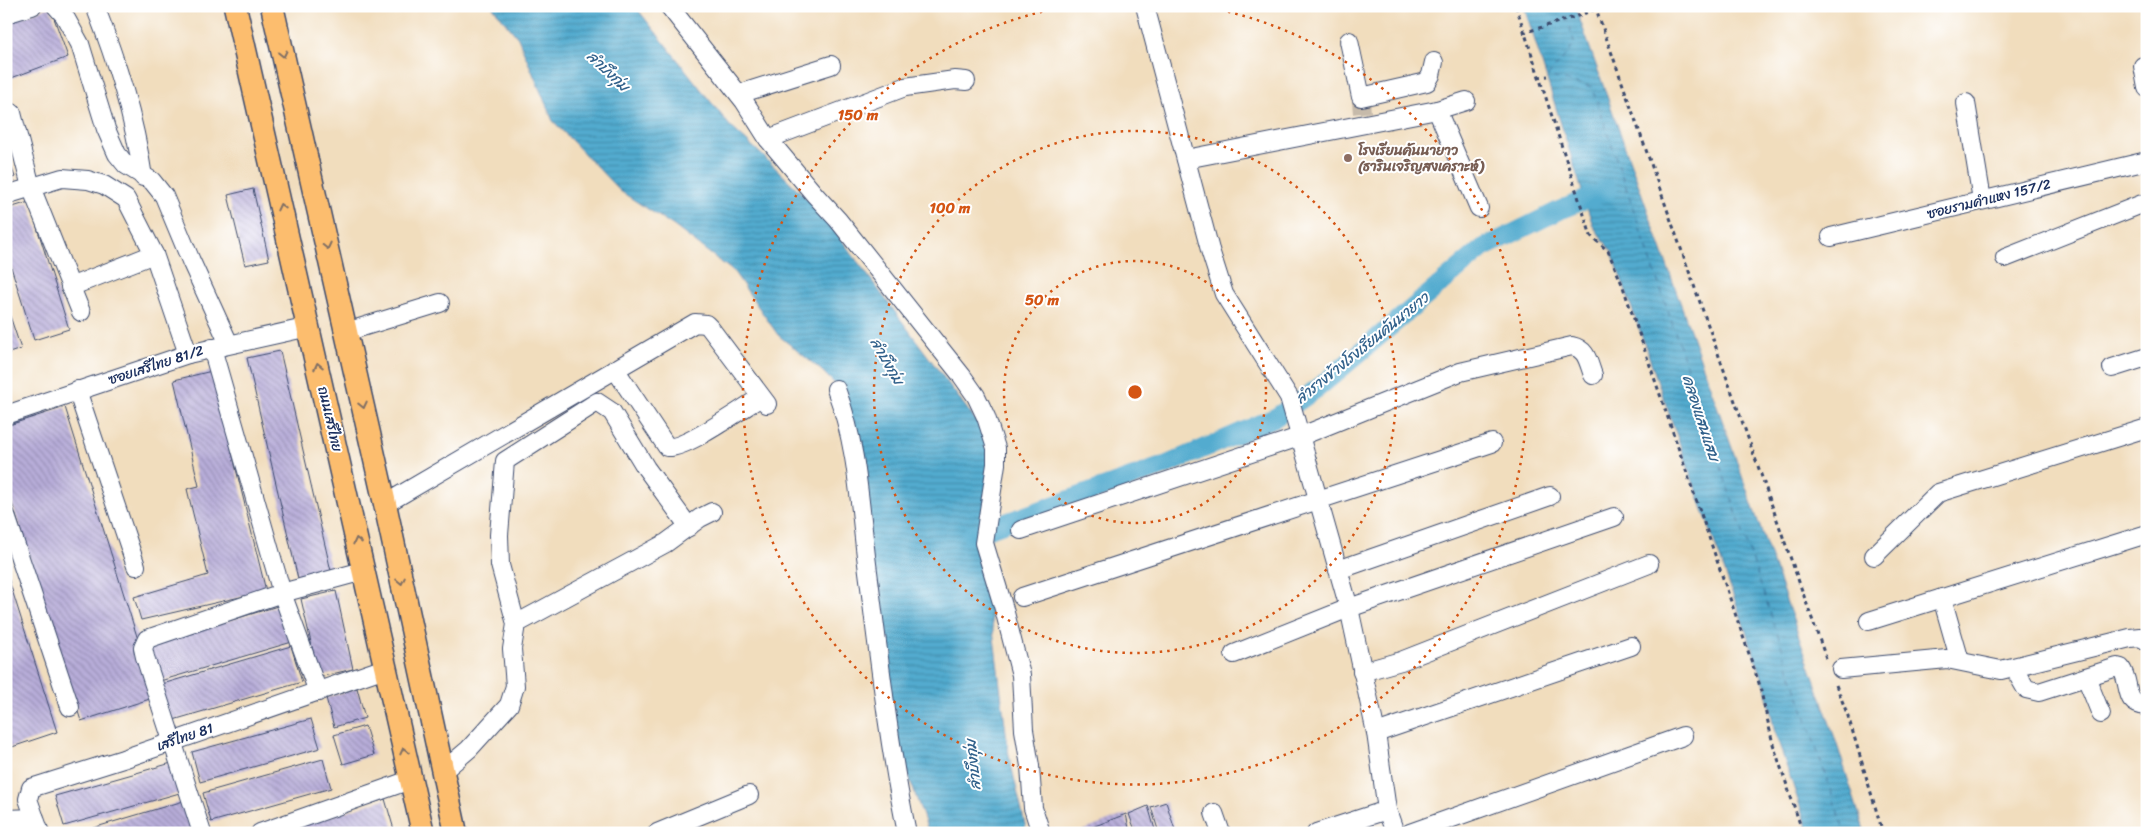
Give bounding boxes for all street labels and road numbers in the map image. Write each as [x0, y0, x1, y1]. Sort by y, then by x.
street label: ซอยรามคำแหง 157/2 [1924, 172, 2054, 226]
street label: ซอยเสรีไทย 81/2 [105, 338, 207, 392]
street label: ถนนเสรีไทย [310, 384, 350, 454]
street label: เสรีไทย 81 [153, 716, 217, 758]

